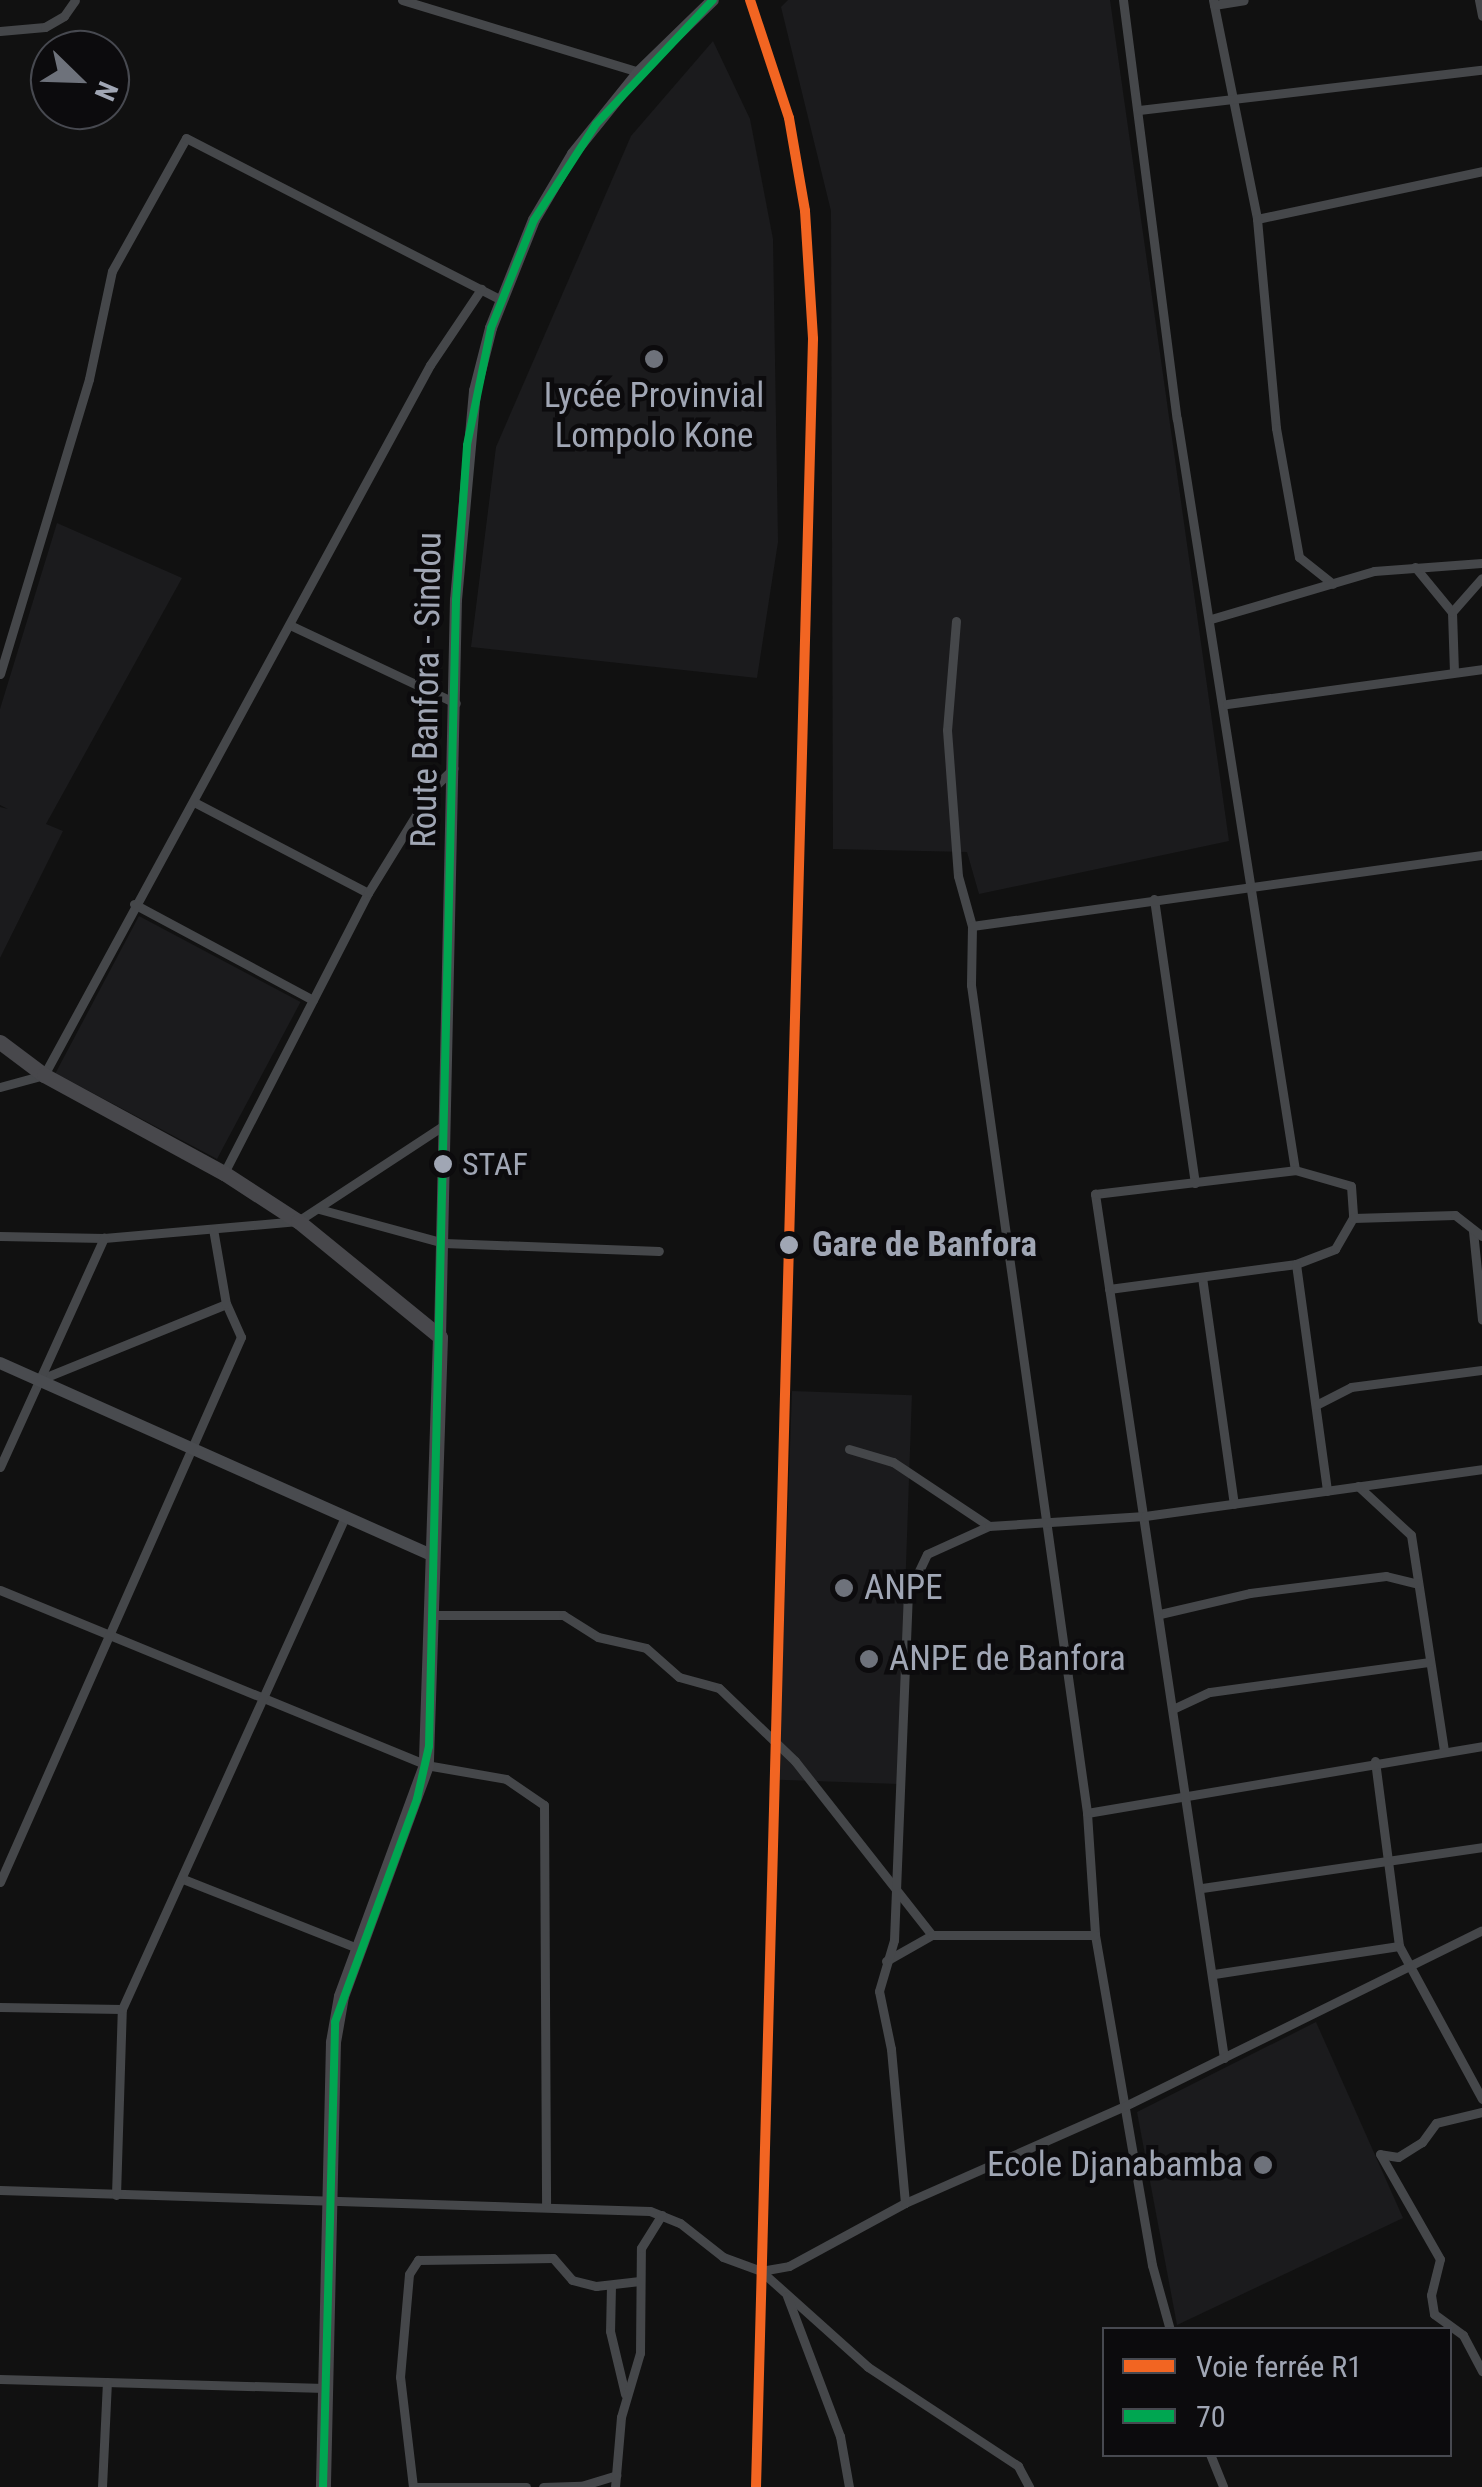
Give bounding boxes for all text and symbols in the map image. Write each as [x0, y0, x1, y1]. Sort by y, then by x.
north arrow [30, 30, 130, 130]
text: N [88, 77, 125, 105]
marker: Lycée Provinvial Lompolo Kone [643, 348, 665, 370]
place label: Lycée Provinvial Lompolo Kone [544, 375, 764, 457]
street label: Route Banfora - Sindou [403, 532, 451, 848]
place label: STAF [462, 1145, 528, 1183]
marker: STAF [433, 1154, 453, 1174]
place label: Gare de Banfora [812, 1224, 1037, 1266]
marker: Gare de Banfora [776, 1232, 802, 1258]
place label: ANPE [864, 1567, 943, 1609]
marker: ANPE [833, 1577, 855, 1599]
place label: ANPE de Banfora [889, 1638, 1126, 1680]
marker: ANPE de Banfora [858, 1648, 880, 1670]
place label: Ecole Djanabamba [987, 2144, 1243, 2186]
marker: Ecole Djanabamba [1252, 2154, 1274, 2176]
legend [1102, 2327, 1452, 2457]
text: Voie ferrée R1 [1196, 2349, 1362, 2384]
text: 70 [1196, 2399, 1226, 2434]

